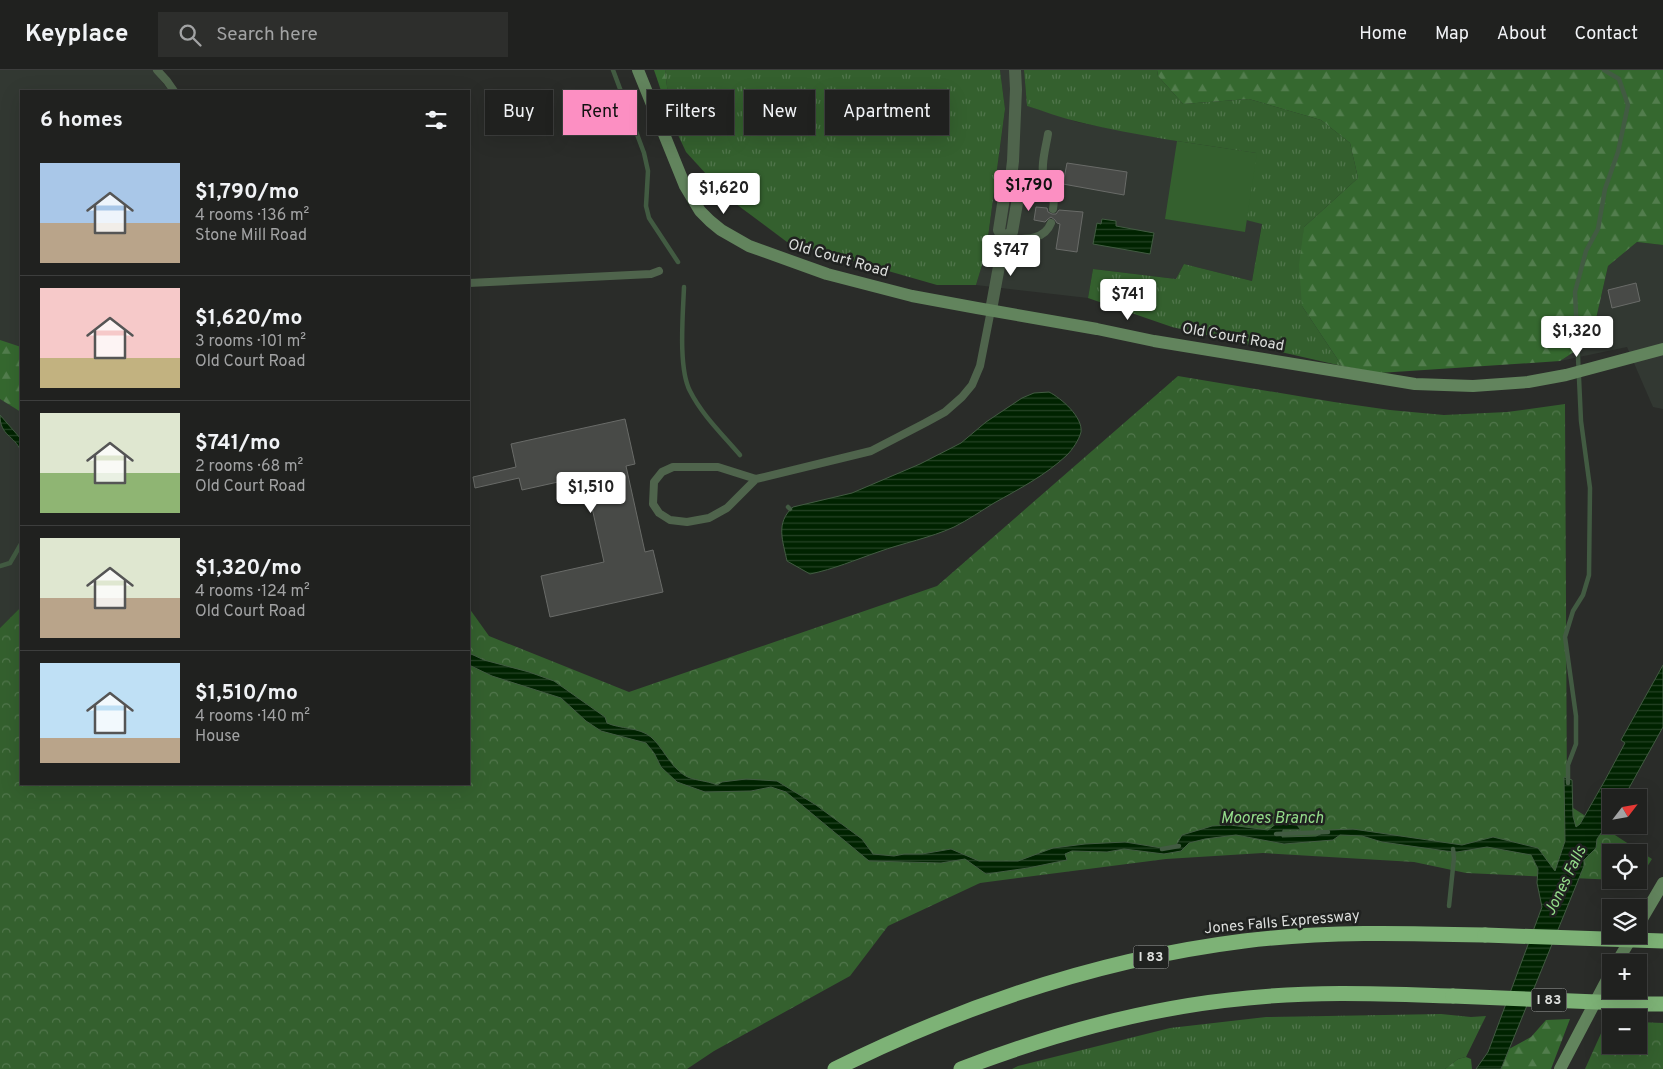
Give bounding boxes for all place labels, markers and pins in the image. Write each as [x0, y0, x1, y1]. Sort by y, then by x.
pin: $1,790 [988, 170, 1070, 212]
pin: $1,620 [683, 172, 765, 215]
pin: $747 [981, 234, 1041, 277]
pin: $741 [1098, 278, 1158, 321]
pin: $1,320 [1536, 316, 1618, 358]
pin: $1,510 [550, 472, 632, 514]

